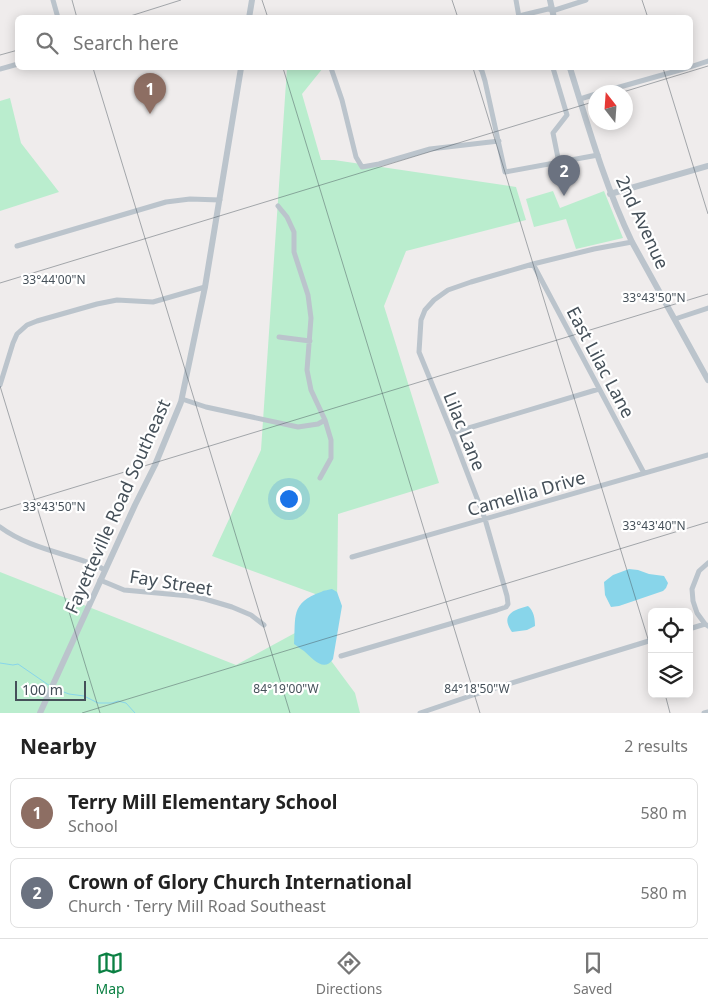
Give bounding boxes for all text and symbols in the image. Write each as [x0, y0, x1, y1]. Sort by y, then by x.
search box [15, 15, 693, 70]
icon: search [33, 29, 61, 57]
text: Search here [73, 30, 179, 56]
pin: 1 [134, 73, 166, 114]
north arrow [588, 85, 633, 130]
pin: 2 [548, 155, 580, 196]
street label: 2nd Avenue [611, 171, 675, 273]
text: 33°44'00"N [22, 271, 86, 288]
text: 33°43'50"N [622, 289, 686, 306]
street label: East Lilac Lane [562, 302, 640, 422]
street label: Lilac Lane [438, 388, 492, 474]
street label: Fayetteville Road Southeast [59, 395, 175, 617]
street label: Camellia Drive [464, 465, 588, 521]
your location [276, 486, 302, 512]
text: 33°43'50"N [22, 498, 86, 515]
text: 33°43'40"N [622, 517, 686, 534]
street label: Fay Street [128, 564, 215, 600]
map controls [648, 608, 693, 698]
button: locate [648, 608, 693, 653]
button: layers [648, 653, 693, 698]
scale bar [15, 678, 86, 701]
text: 100 m [22, 680, 63, 699]
text: 84°19'00"W [253, 680, 319, 697]
text: 84°18'50"W [444, 680, 510, 697]
text: Nearby [20, 732, 96, 760]
text: 2 results [624, 735, 688, 757]
text: Terry Mill Elementary School [68, 789, 337, 815]
text: 1 [32, 802, 42, 824]
text: 580 m [640, 802, 687, 824]
text: School [68, 815, 118, 837]
text: Crown of Glory Church International [68, 869, 412, 895]
text: 2 [32, 882, 42, 904]
text: 580 m [640, 882, 687, 904]
text: Church · Terry Mill Road Southeast [68, 895, 326, 917]
tab: Map [96, 949, 125, 998]
tab: Directions [316, 949, 382, 998]
tab: Saved [573, 949, 612, 998]

